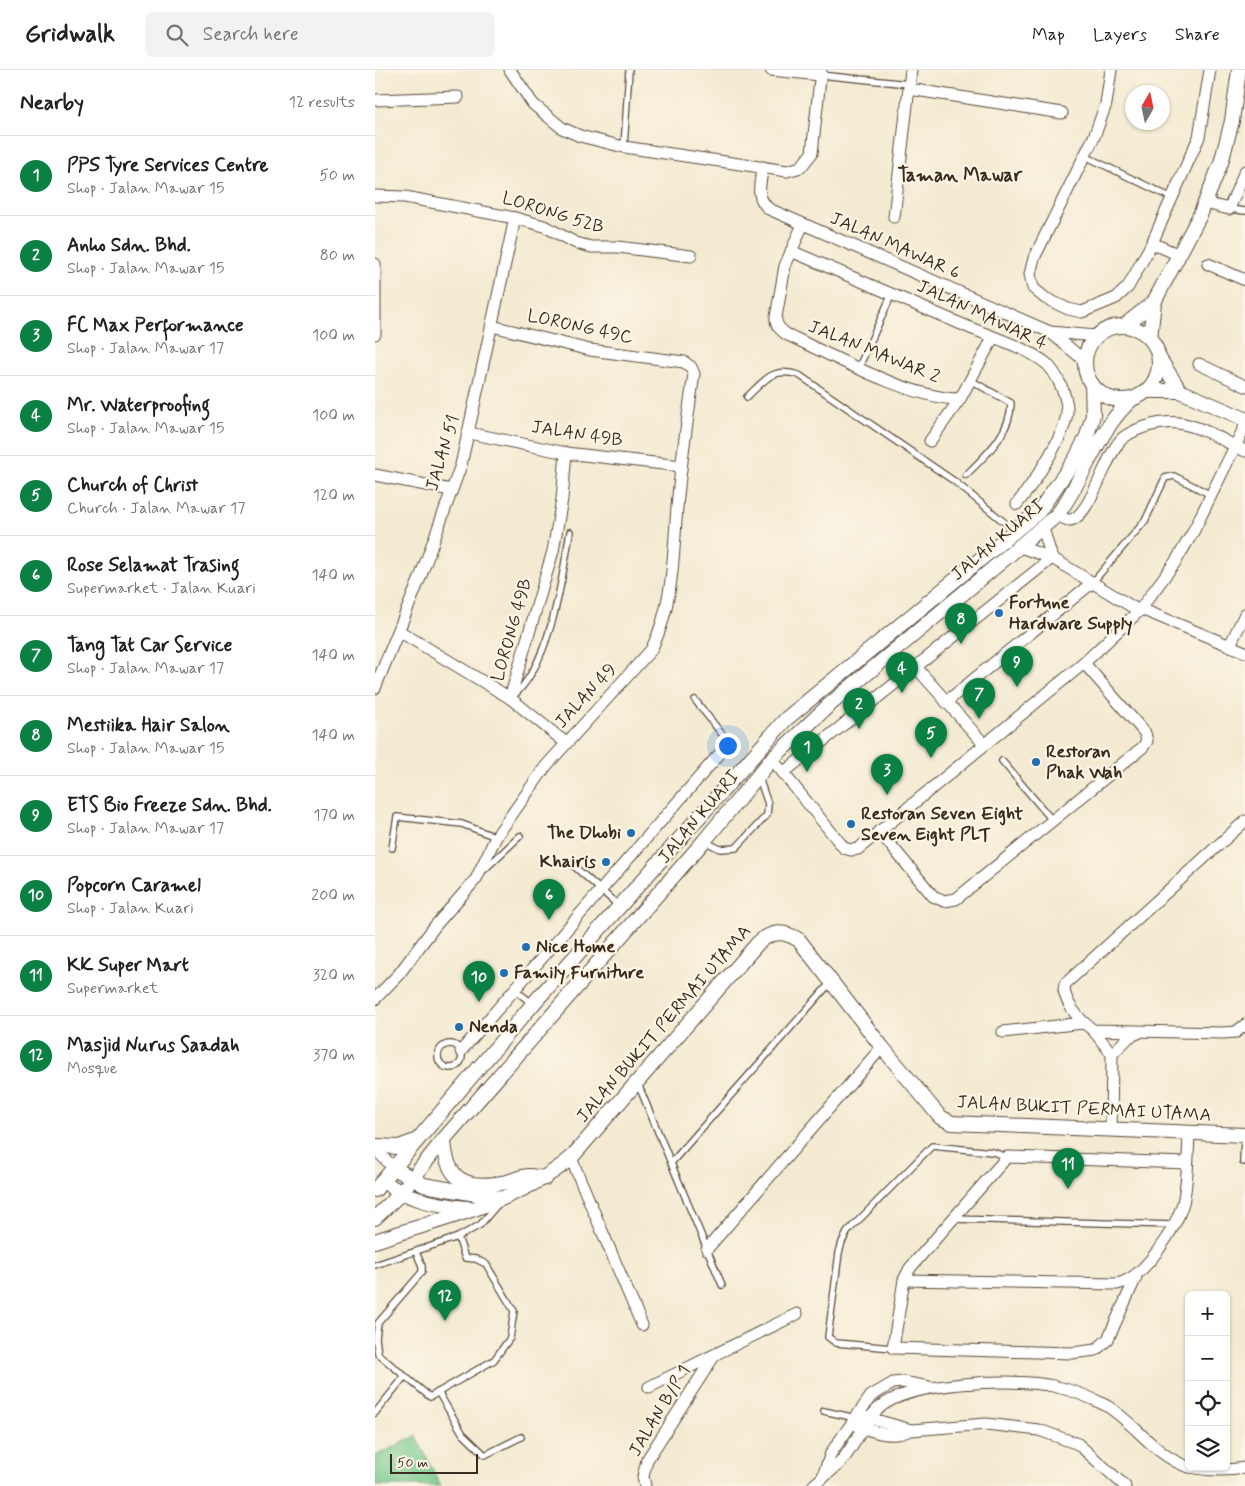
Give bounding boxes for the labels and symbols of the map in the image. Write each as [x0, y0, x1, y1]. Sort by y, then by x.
north arrow [1125, 85, 1170, 130]
district label: Taman Mawar [898, 163, 1023, 188]
street label: LORONG 52B [499, 186, 607, 240]
street label: JALAN MAWAR 6 [826, 207, 964, 285]
street label: JALAN MAWAR 4 [913, 274, 1051, 356]
street label: LORONG 49C [525, 304, 635, 350]
street label: JALAN MAWAR 2 [805, 315, 943, 389]
street label: JALAN 51 [420, 412, 466, 494]
street label: JALAN 49B [530, 415, 624, 453]
street label: JALAN KUARI [946, 494, 1050, 586]
street label: LORONG 49B [486, 576, 538, 684]
place label: Fortune Hardware Supply [1009, 591, 1133, 636]
pin: 8 [945, 603, 977, 644]
marker: Fortune Hardware Supply [993, 607, 1005, 619]
pin: 9 [1001, 646, 1033, 687]
pin: 4 [886, 652, 918, 693]
street label: JALAN 49 [550, 658, 622, 734]
pin: 7 [963, 678, 995, 719]
pin: 2 [843, 688, 875, 729]
pin: 5 [915, 717, 947, 758]
pin: 1 [791, 731, 823, 772]
your location [715, 733, 741, 759]
place label: Restoran Phak Wah [1046, 740, 1122, 785]
pin: 3 [871, 754, 903, 795]
marker: Restoran Phak Wah [1030, 756, 1042, 768]
street label: JALAN KUARI [653, 765, 745, 869]
place label: Restoran Seven Eight Seven Eight PLT [861, 802, 1024, 847]
marker: Restoran Seven Eight Seven Eight PLT [845, 818, 857, 830]
place label: The Dhobi [547, 821, 621, 845]
marker: The Dhobi [625, 827, 637, 839]
place label: Khairis [540, 850, 596, 874]
marker: Khairis [600, 856, 612, 868]
pin: 6 [533, 879, 565, 920]
street label: JALAN BUKIT PERMAI UTAMA [571, 920, 757, 1128]
place label: Nice Home [536, 935, 615, 959]
marker: Nice Home [520, 941, 532, 953]
pin: 10 [463, 961, 495, 1002]
place label: Family Furniture [514, 961, 644, 985]
marker: Family Furniture [498, 967, 510, 979]
place label: Nenda [469, 1015, 518, 1039]
marker: Nenda [453, 1021, 465, 1033]
street label: JALAN BUKIT PERMAI UTAMA [956, 1090, 1212, 1128]
pin: 11 [1052, 1148, 1084, 1189]
pin: 12 [429, 1280, 461, 1321]
street label: JALAN B/P 1 [623, 1361, 697, 1461]
scale bar [390, 1451, 477, 1474]

